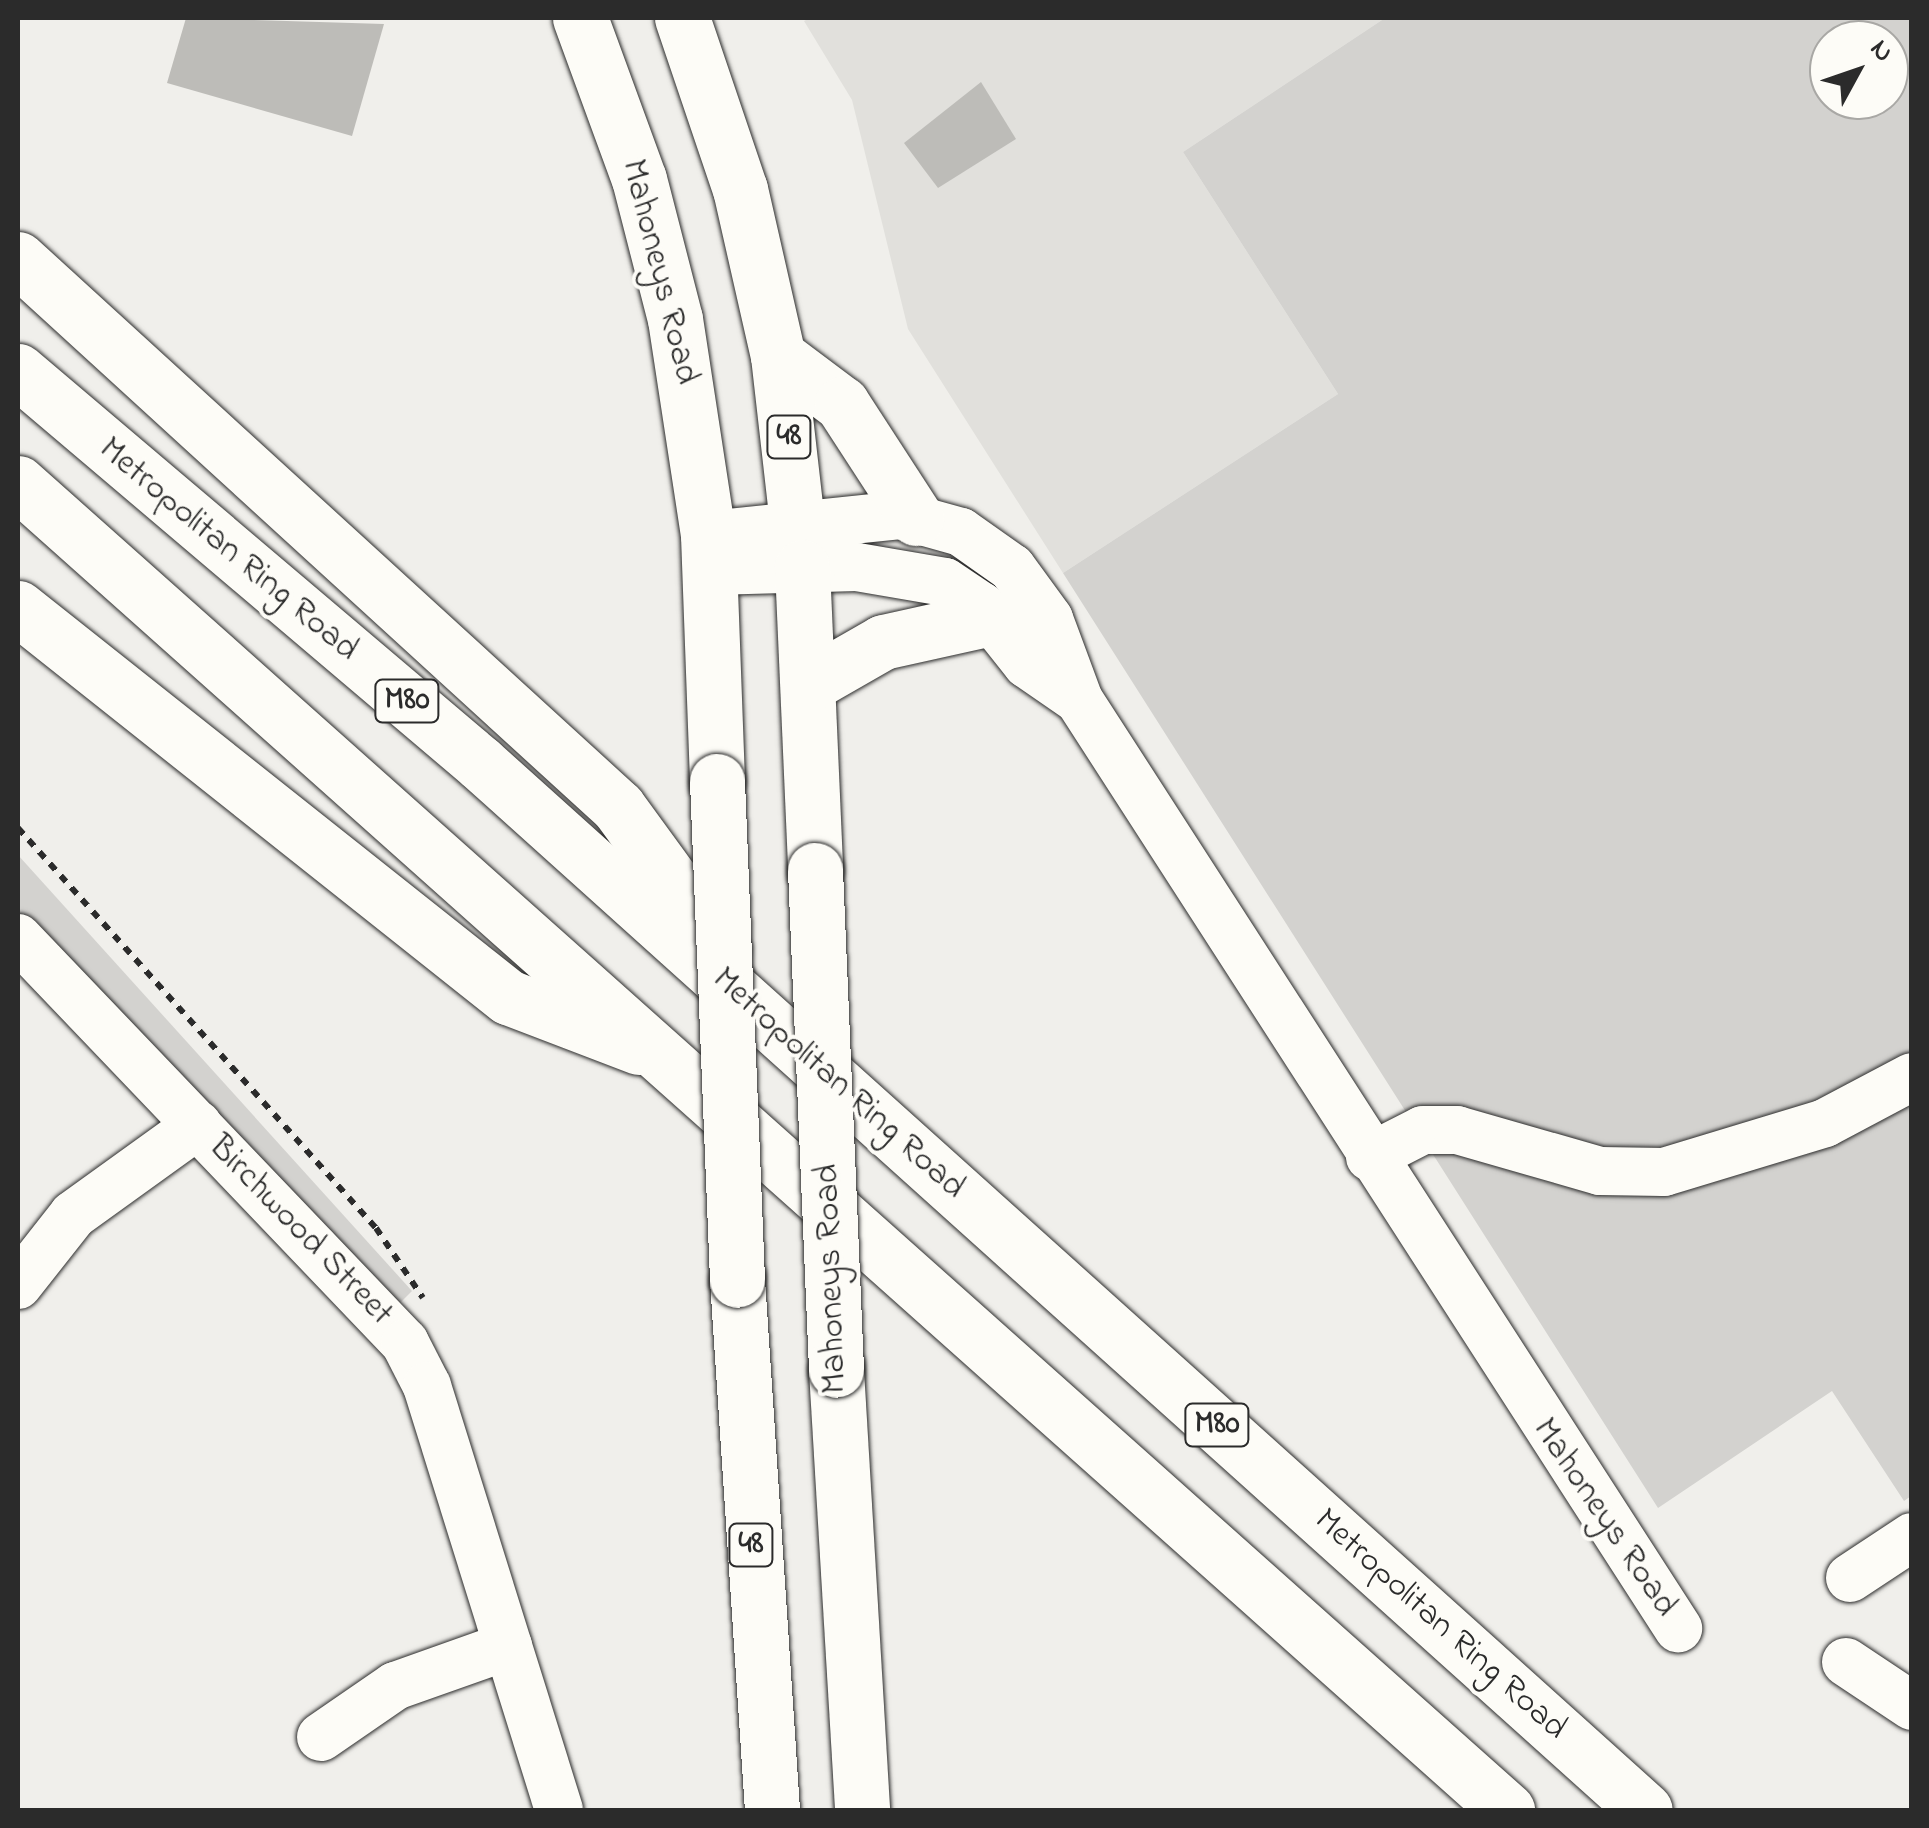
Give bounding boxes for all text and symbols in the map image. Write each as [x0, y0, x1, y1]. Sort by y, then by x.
north arrow [1809, 20, 1909, 120]
text: N [1859, 31, 1903, 72]
street label: Mahoneys Road [611, 155, 707, 389]
road number: 48 [764, 410, 814, 464]
street label: Metropolitan Ring Road [90, 429, 366, 671]
road number: M80 [372, 674, 442, 728]
street label: Metropolitan Ring Road [703, 959, 973, 1209]
street label: Birchwood Street [199, 1127, 401, 1335]
street label: Mahoneys Road [807, 1163, 857, 1395]
road number: M80 [1182, 1398, 1252, 1452]
street label: Mahoneys Road [1522, 1411, 1686, 1625]
street label: Metropolitan Ring Road [1305, 1500, 1575, 1750]
road number: 48 [726, 1518, 776, 1572]

